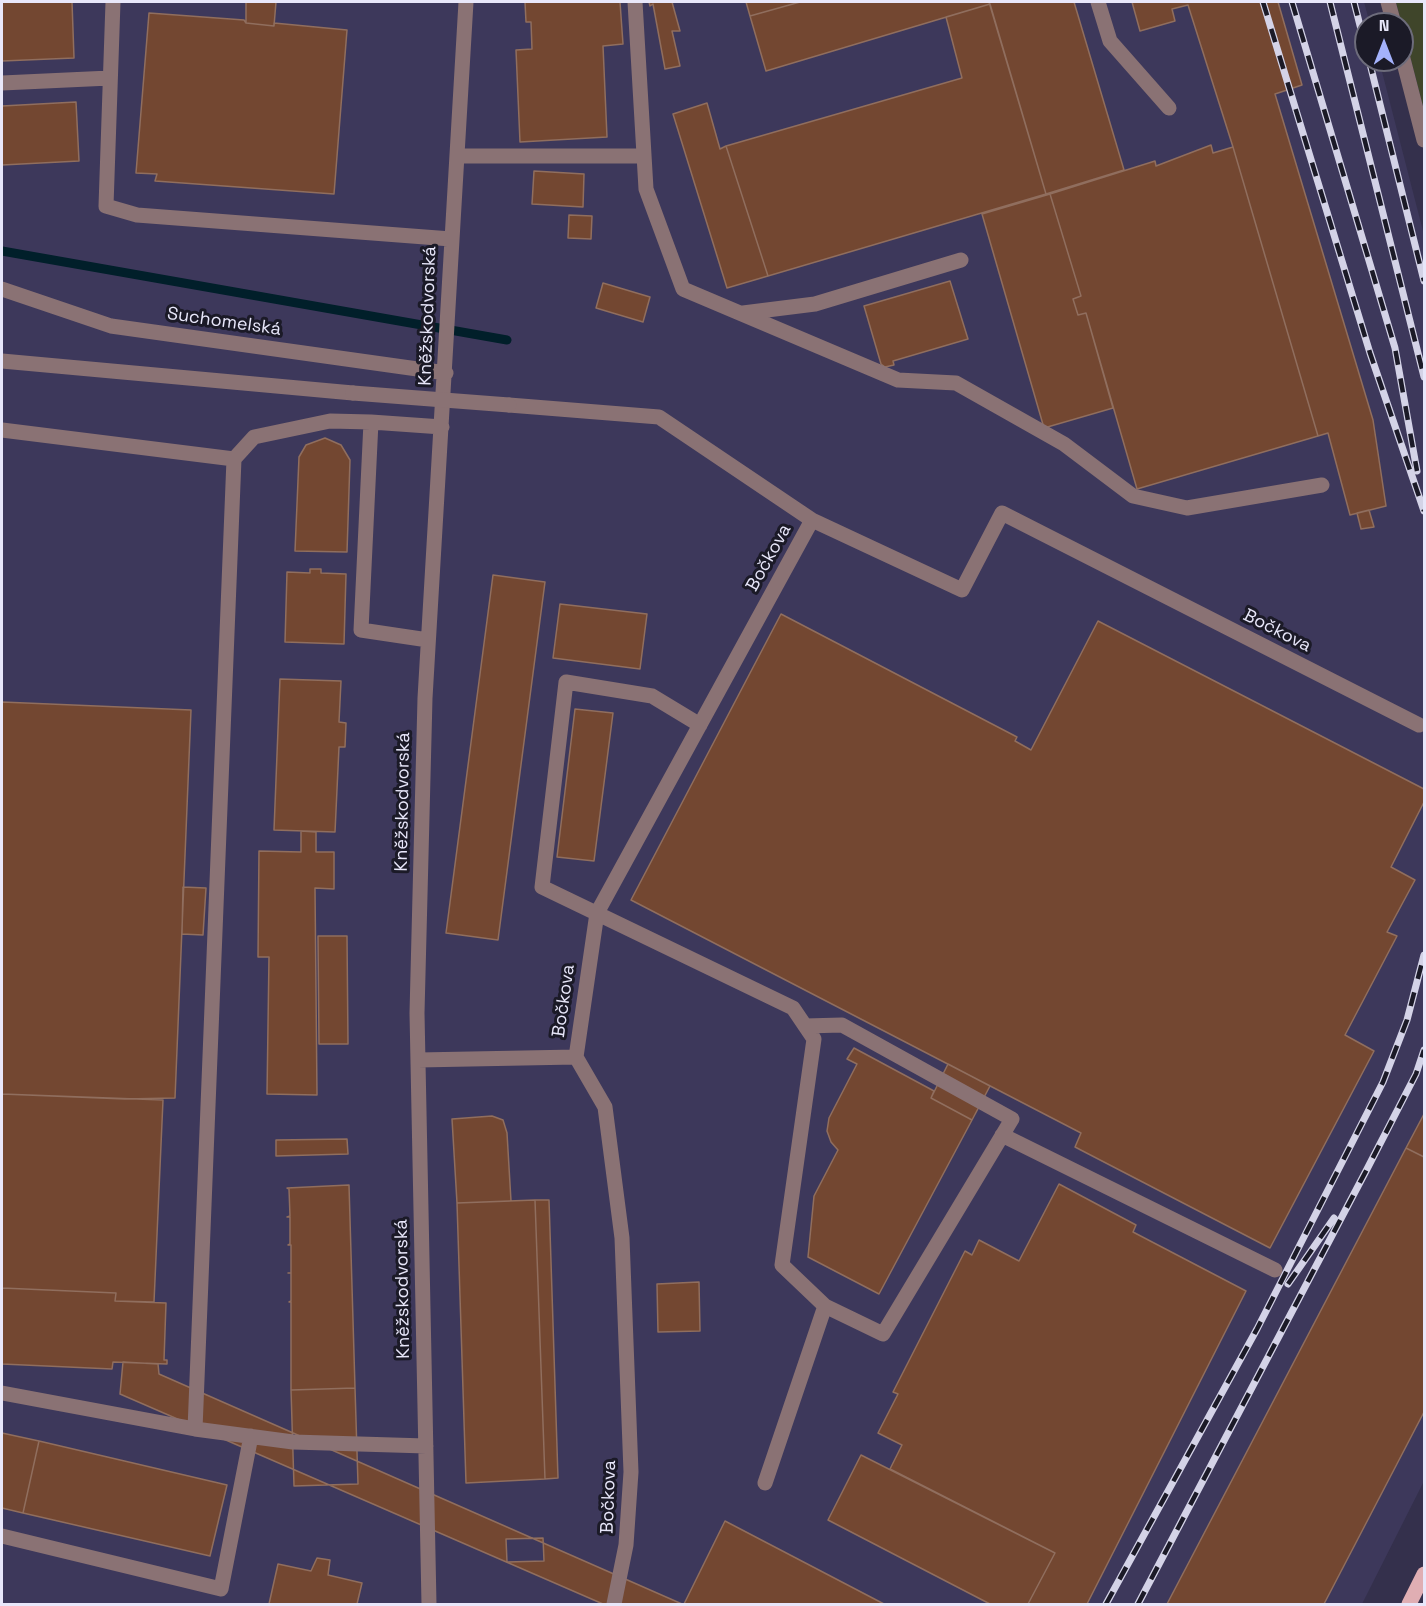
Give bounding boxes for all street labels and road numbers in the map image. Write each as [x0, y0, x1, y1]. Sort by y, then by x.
street label: Kněžskodvorská [415, 246, 441, 386]
street label: Suchomelská [166, 303, 282, 341]
street label: Bočkova [742, 521, 796, 595]
street label: Bočkova [1239, 605, 1315, 657]
street label: Kněžskodvorská [391, 732, 415, 872]
street label: Bočkova [548, 963, 580, 1039]
street label: Kněžskodvorská [391, 1219, 415, 1359]
street label: Bočkova [597, 1460, 621, 1534]

